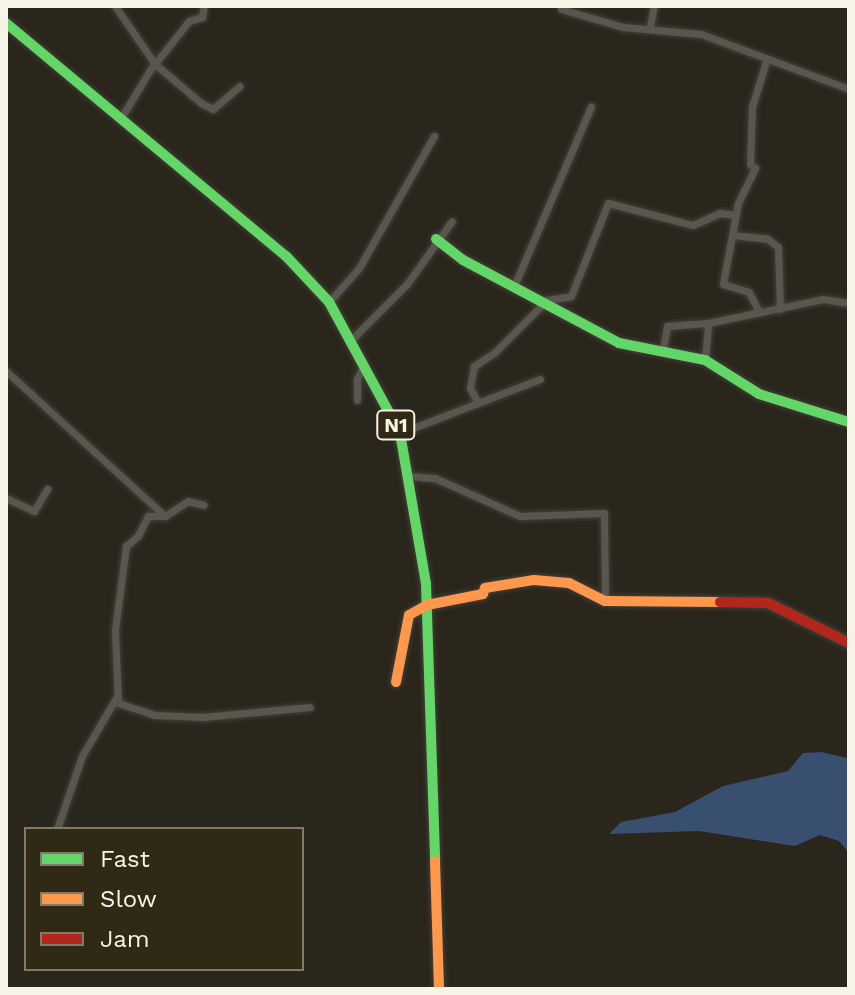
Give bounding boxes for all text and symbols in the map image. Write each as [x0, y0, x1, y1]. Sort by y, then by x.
road number: N1 [376, 409, 416, 441]
legend [24, 827, 304, 971]
text: Fast [100, 845, 150, 873]
text: Slow [100, 885, 157, 913]
text: Jam [100, 925, 150, 953]

